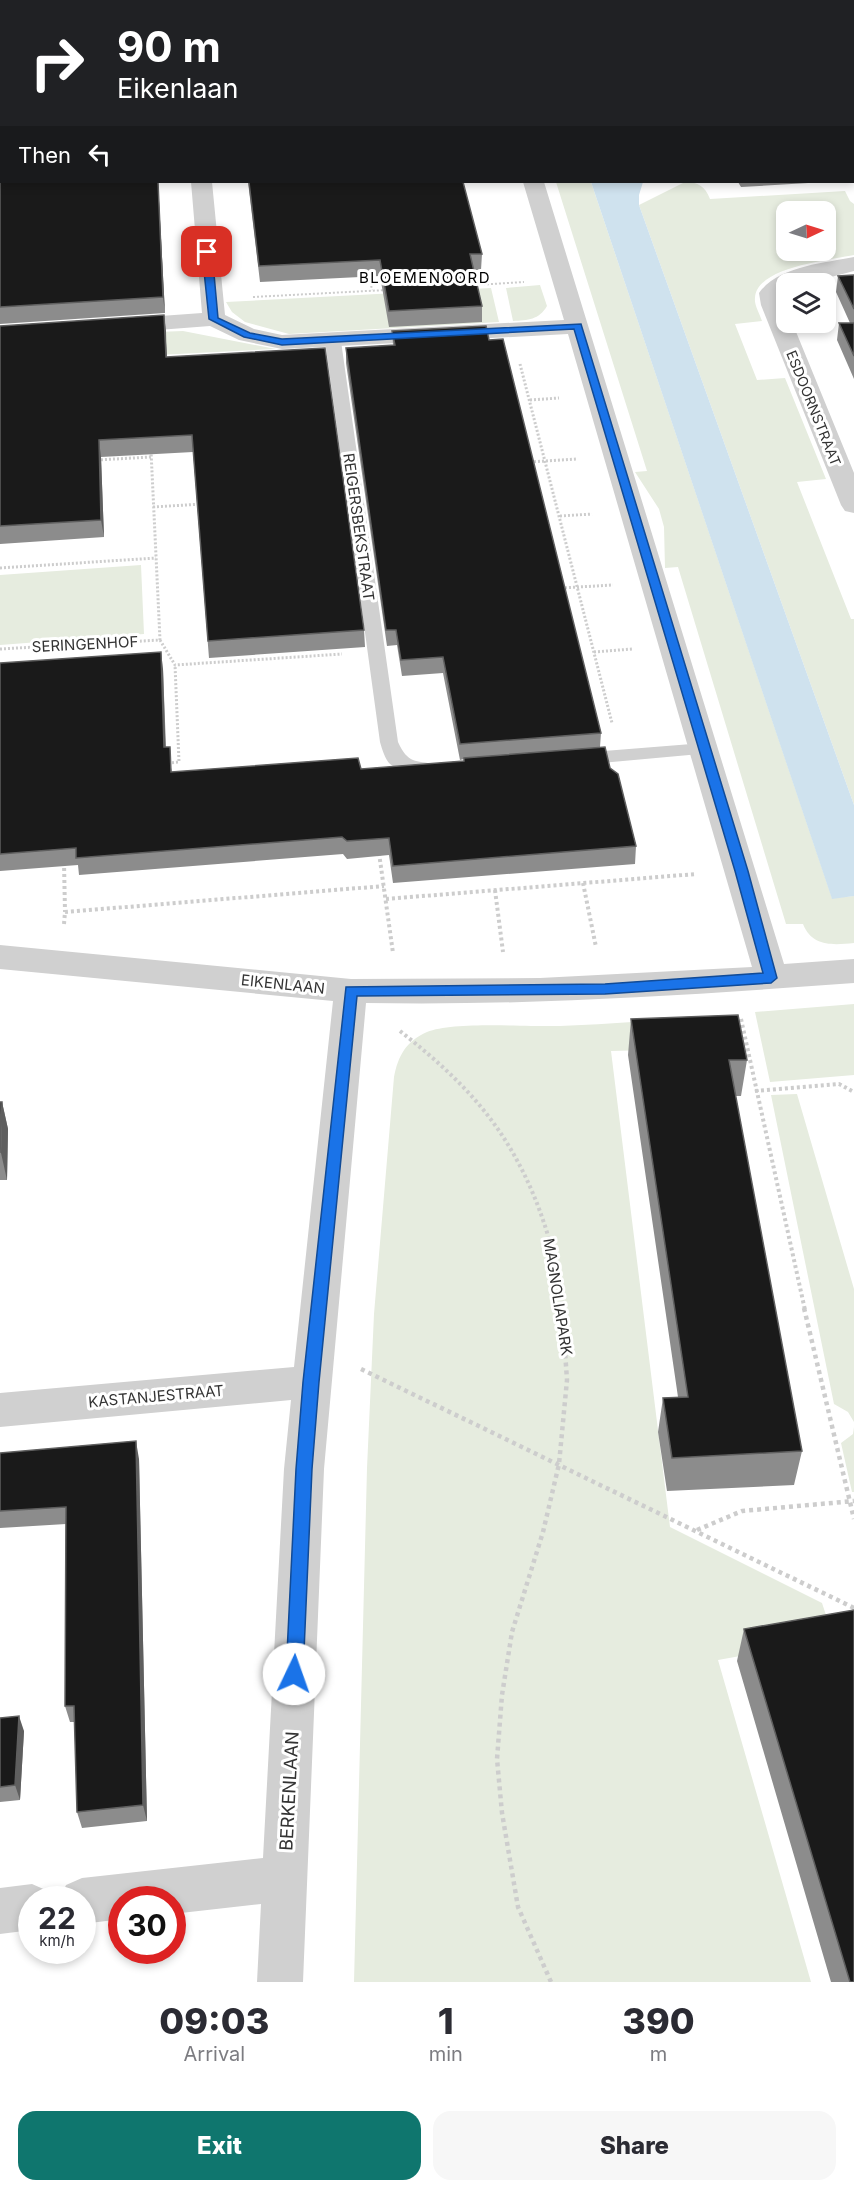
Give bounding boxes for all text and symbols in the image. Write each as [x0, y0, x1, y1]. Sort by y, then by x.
text: 90 m [117, 21, 221, 72]
icon: right [18, 24, 96, 102]
text: Eikenlaan [117, 72, 239, 105]
icon: left [83, 138, 116, 171]
text: Then [18, 142, 71, 168]
north arrow [776, 201, 836, 261]
map controls [776, 201, 836, 333]
pin [181, 226, 232, 277]
icon: arrive [190, 235, 223, 268]
district label: BLOEMENOORD [359, 268, 491, 287]
button: layers [776, 273, 836, 333]
street label: ESDOORNSTRAAT [783, 348, 845, 468]
street label: REIGERSBEKSTRAAT [339, 452, 379, 602]
street label: SERINGENHOF [31, 632, 139, 656]
street label: EIKENLAAN [240, 970, 326, 998]
street label: MAGNOLIAPARK [539, 1237, 577, 1357]
street label: KASTANJESTRAAT [87, 1381, 225, 1411]
position arrow [262, 1642, 326, 1706]
street label: BERKENLAAN [275, 1731, 303, 1851]
speed limit sign: 30 [108, 1886, 186, 1964]
text: 22 [38, 1900, 76, 1936]
text: km/h [39, 1931, 75, 1950]
text: 09:03 [159, 1999, 269, 2043]
text: 1 [438, 1999, 454, 2043]
text: 390 [622, 1999, 695, 2043]
text: Arrival [184, 2042, 245, 2066]
text: min [429, 2042, 463, 2066]
text: m [650, 2042, 667, 2066]
button: Exit [18, 2111, 421, 2180]
button: Share [433, 2111, 836, 2180]

